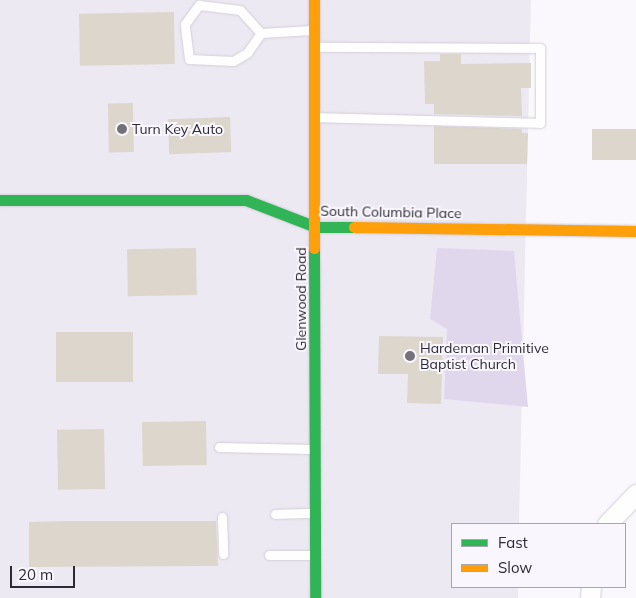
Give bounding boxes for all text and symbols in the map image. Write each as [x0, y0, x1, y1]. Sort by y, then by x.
place label: Turn Key Auto [132, 121, 223, 137]
marker: Turn Key Auto [116, 123, 128, 135]
street label: South Columbia Place [320, 202, 462, 222]
street label: Glenwood Road [293, 247, 309, 351]
place label: Hardeman Primitive Baptist Church [420, 340, 549, 372]
marker: Hardeman Primitive Baptist Church [404, 350, 416, 362]
legend [451, 523, 626, 588]
text: Fast [498, 533, 528, 552]
scale bar [12, 556, 78, 588]
text: Slow [498, 558, 532, 577]
text: 20 m [18, 565, 53, 584]

